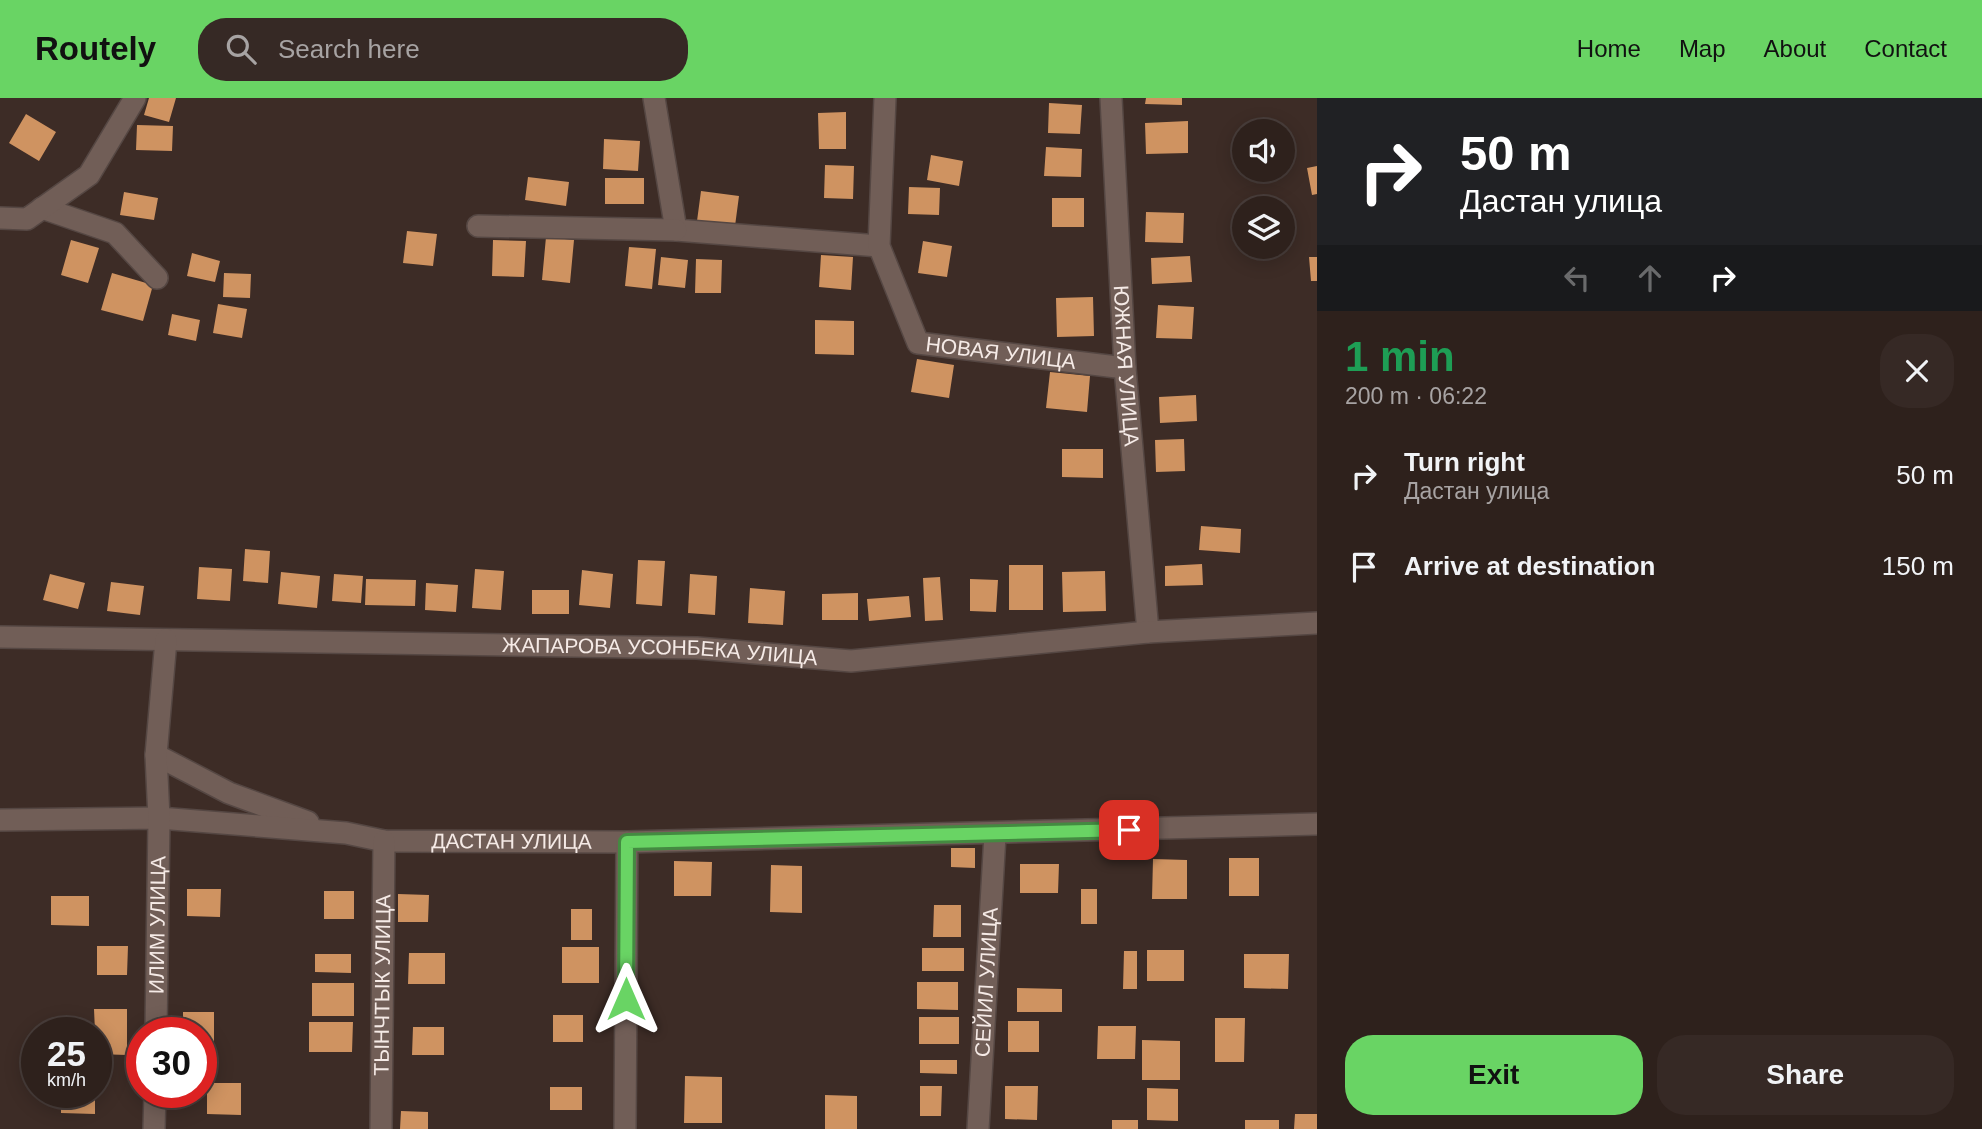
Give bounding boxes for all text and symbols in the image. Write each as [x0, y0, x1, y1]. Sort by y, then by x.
search box [198, 18, 688, 81]
text: Routely [35, 30, 156, 67]
icon: search [222, 30, 260, 68]
text: Search here [278, 34, 420, 64]
text: Home [1577, 35, 1641, 62]
text: Map [1679, 35, 1726, 62]
text: About [1764, 35, 1826, 62]
text: Contact [1864, 35, 1947, 62]
map controls [1232, 119, 1295, 259]
button: sound [1232, 119, 1295, 182]
icon: right [1345, 126, 1436, 217]
text: 50 m [1460, 126, 1572, 180]
text: Дастан улица [1460, 183, 1662, 219]
button: layers [1232, 196, 1295, 259]
icon: left [1558, 259, 1596, 297]
icon: ahead [1631, 259, 1669, 297]
icon: right [1704, 259, 1742, 297]
street label: ЮЖНАЯ УЛИЦА [1110, 284, 1144, 447]
street label: НОВАЯ УЛИЦА [924, 332, 1077, 373]
text: 1 min [1345, 333, 1455, 380]
button: close [1880, 334, 1954, 408]
text: 200 m · 06:22 [1345, 383, 1487, 409]
text: Turn right [1404, 447, 1525, 477]
icon: right [1345, 457, 1383, 495]
text: 50 m [1896, 460, 1954, 490]
text: Дастан улица [1404, 478, 1549, 504]
icon: arrive [1345, 548, 1383, 586]
text: Arrive at destination [1404, 551, 1655, 581]
text: 150 m [1882, 551, 1954, 581]
street label: ЖАПАРОВА УСОНБЕКА УЛИЦА [502, 633, 818, 669]
pin [1099, 800, 1159, 860]
icon: arrive [1110, 811, 1148, 849]
street label: ДАСТАН УЛИЦА [431, 829, 592, 853]
street label: ИЛИМ УЛИЦА [145, 856, 169, 994]
street label: ТЫНЧТЫК УЛИЦА [370, 894, 394, 1076]
street label: СЕЙИЛ УЛИЦА [970, 907, 1002, 1058]
position arrow [589, 962, 663, 1036]
speed limit sign: 30 [126, 1017, 217, 1108]
text: 25 [47, 1034, 86, 1073]
button: Exit [1345, 1035, 1643, 1115]
button: Share [1657, 1035, 1954, 1115]
text: km/h [47, 1070, 86, 1090]

